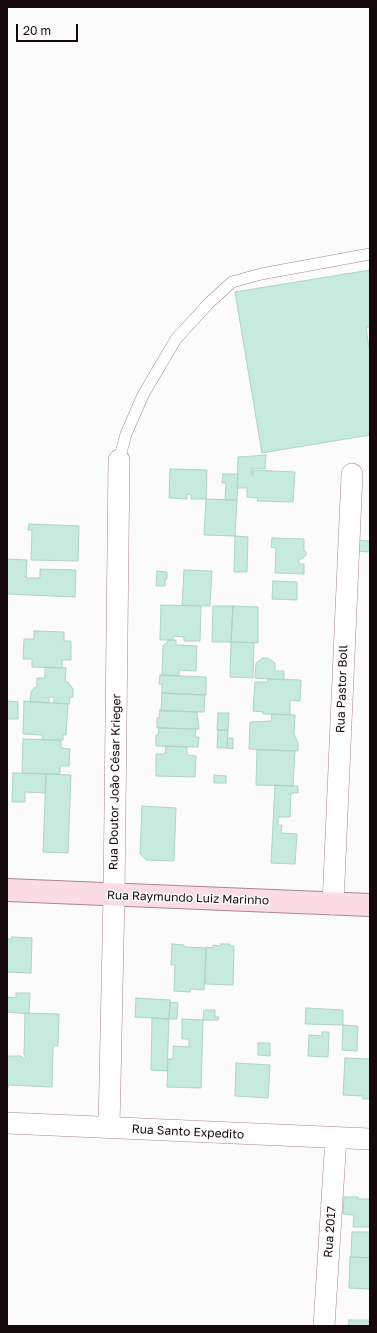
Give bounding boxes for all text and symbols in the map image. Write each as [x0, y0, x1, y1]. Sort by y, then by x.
scale bar [18, 16, 80, 42]
text: 20 m [23, 23, 51, 38]
street label: Rua Pastor Boll [333, 645, 351, 733]
street label: Rua Doutor João César Krieger [106, 694, 124, 870]
street label: Rua Raymundo Luiz Marinho [107, 888, 269, 908]
street label: Rua Santo Expedito [131, 1122, 245, 1142]
street label: Rua 2017 [321, 1206, 339, 1258]

